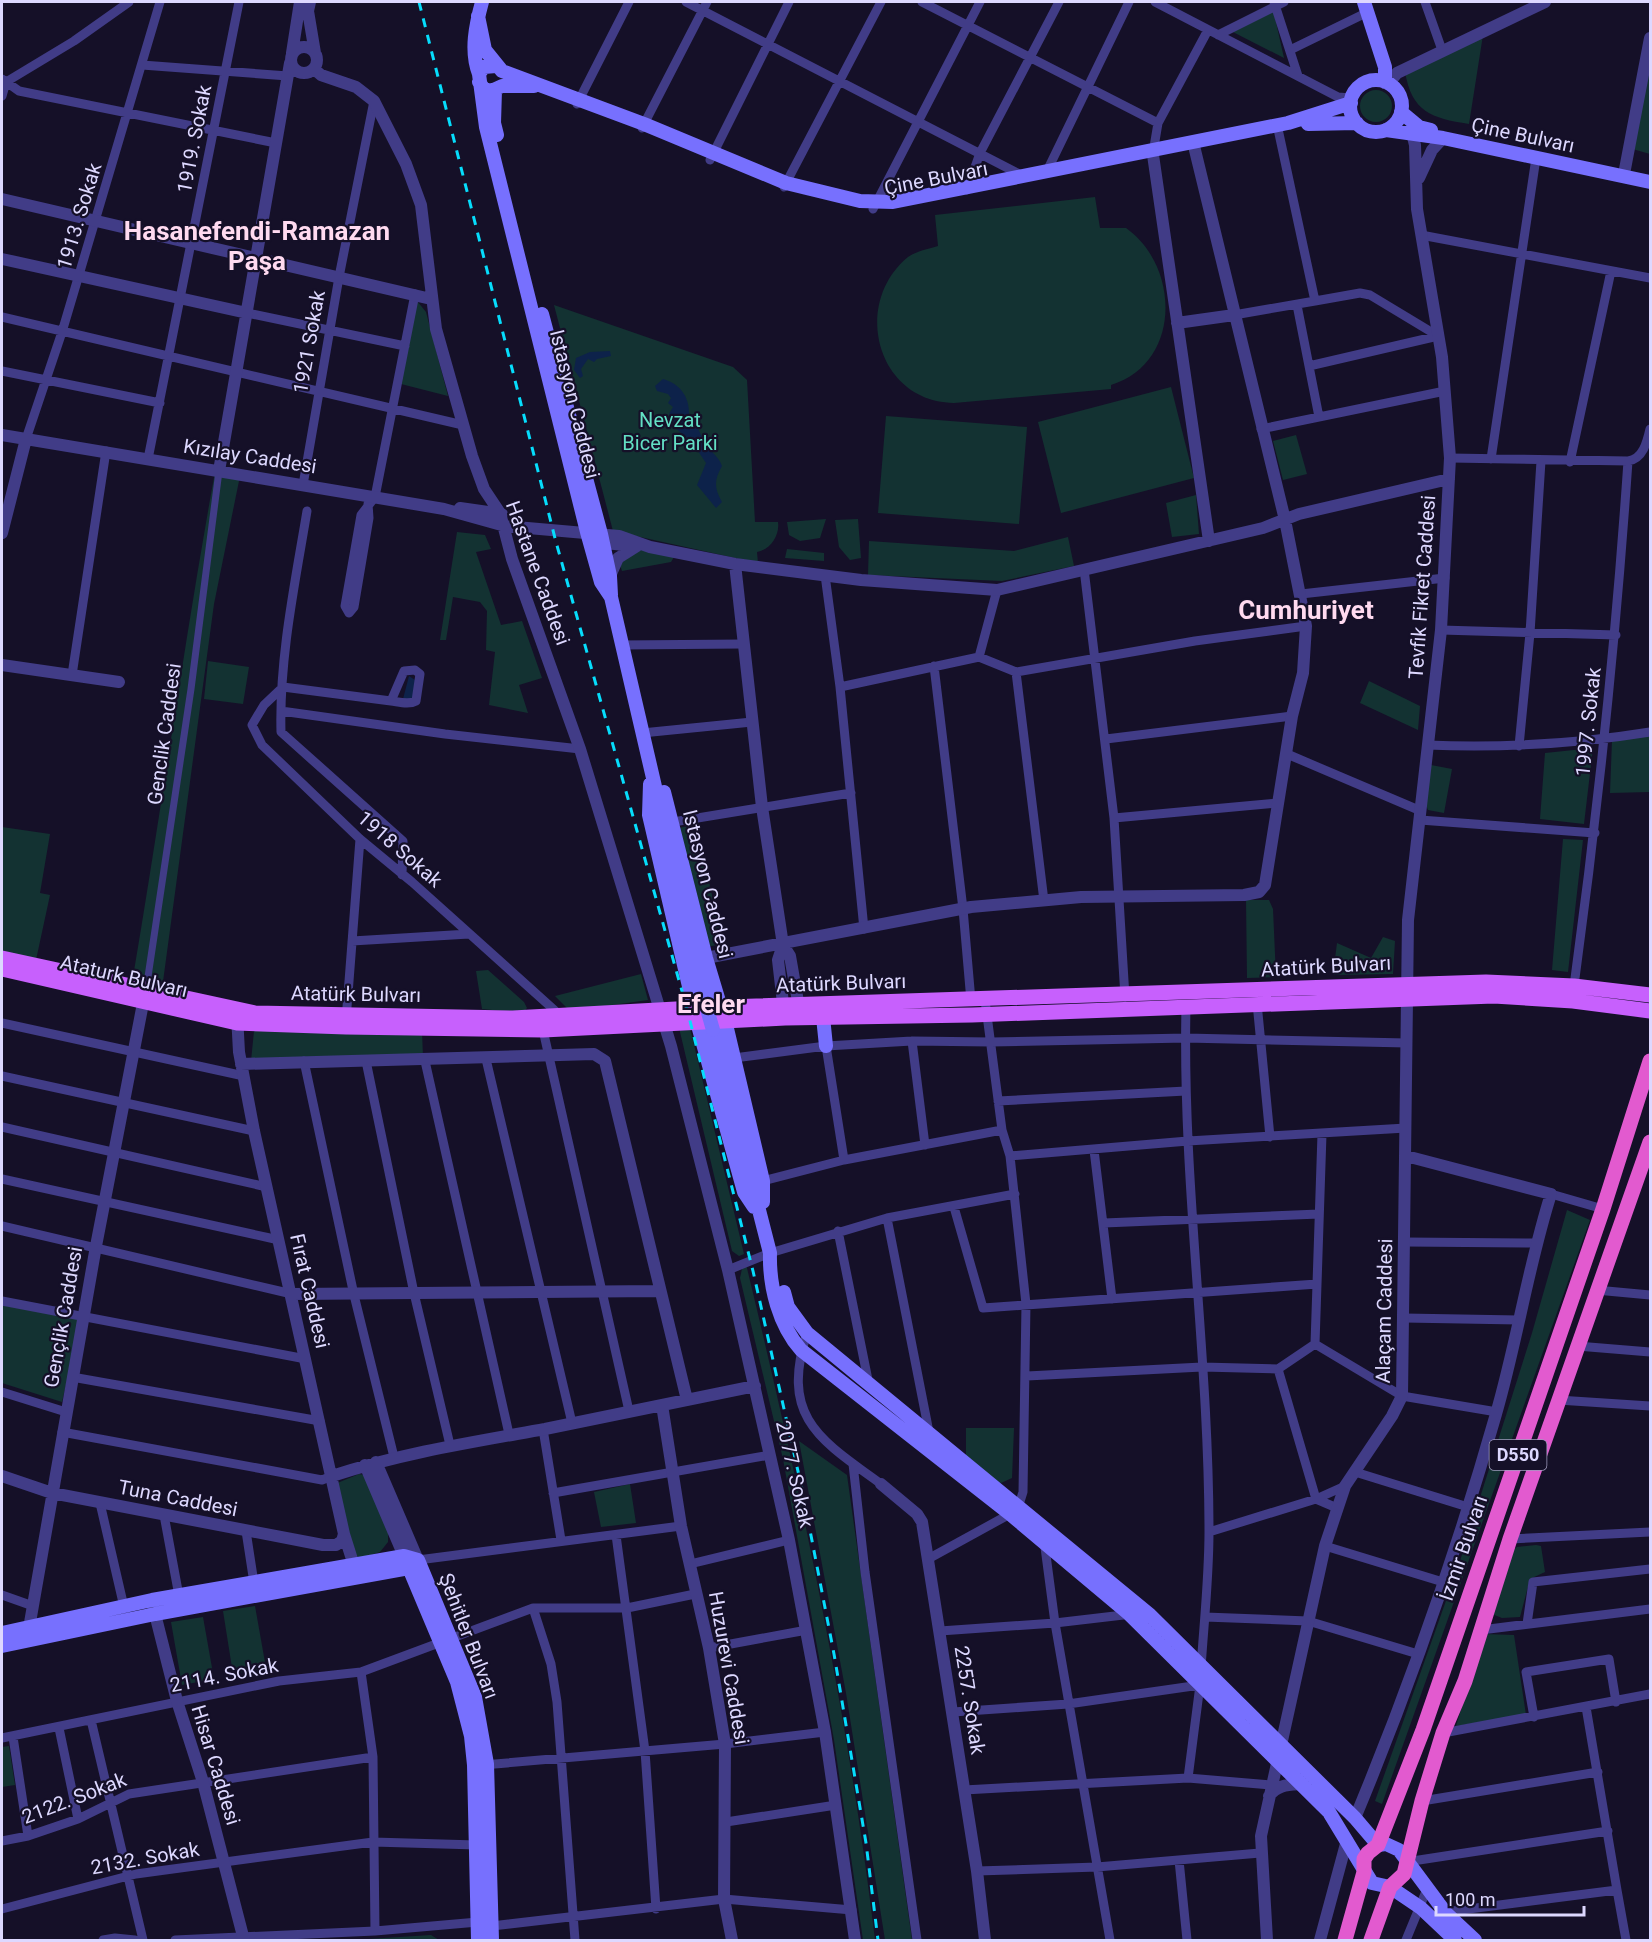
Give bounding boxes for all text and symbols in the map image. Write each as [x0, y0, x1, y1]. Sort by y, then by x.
street label: 1919. Sokak [172, 82, 216, 195]
street label: Çine Bulvarı [1469, 112, 1577, 158]
street label: Çine Bulvarı [882, 156, 990, 200]
street label: 1913. Sokak [51, 159, 107, 272]
district label: Hasanefendi-Ramazan Paşa [124, 216, 390, 276]
street label: 1921 Sokak [288, 288, 330, 395]
street label: Istasyon Caddesi [545, 327, 605, 481]
park label: Nevzat Bicer Parki [622, 408, 718, 455]
street label: Kızılay Caddesi [182, 434, 318, 478]
street label: Tevfik Fikret Caddesi [1404, 494, 1440, 680]
street label: Hastane Caddesi [501, 498, 575, 648]
district label: Cumhuriyet [1238, 595, 1374, 625]
street label: Genclik Caddesi [142, 662, 186, 806]
street label: 1997. Sokak [1570, 665, 1606, 778]
street label: 1918 Sokak [353, 806, 448, 893]
street label: Istasyon Caddesi [678, 807, 738, 961]
street label: Ataturk Bulvarı [58, 950, 190, 1002]
street label: Atatürk Bulvarı [1260, 951, 1392, 981]
street label: Atatürk Bulvarı [775, 969, 907, 997]
street label: Atatürk Bulvarı [291, 981, 421, 1007]
district label: Efeler [677, 989, 745, 1019]
street label: Fırat Caddesi [285, 1231, 335, 1351]
street label: Alaçam Caddesi [1371, 1238, 1397, 1384]
street label: Gençlik Caddesi [39, 1245, 87, 1389]
street label: 2077. Sokak [771, 1418, 819, 1531]
road number: D550 [1490, 1440, 1546, 1470]
street label: Tuna Caddesi [116, 1475, 240, 1521]
street label: İzmir Bulvarı [1434, 1492, 1492, 1604]
street label: Şehitler Bulvarı [434, 1570, 504, 1702]
street label: Huzurevi Caddesi [704, 1590, 754, 1746]
street label: 2257. Sokak [950, 1644, 991, 1757]
street label: 2114. Sokak [168, 1653, 281, 1697]
street label: Hisar Caddesi [186, 1702, 246, 1828]
street label: 2122. Sokak [19, 1767, 130, 1829]
street label: 2132. Sokak [89, 1837, 202, 1879]
scale bar [1436, 1879, 1584, 1917]
text: 100 m [1445, 1889, 1496, 1910]

